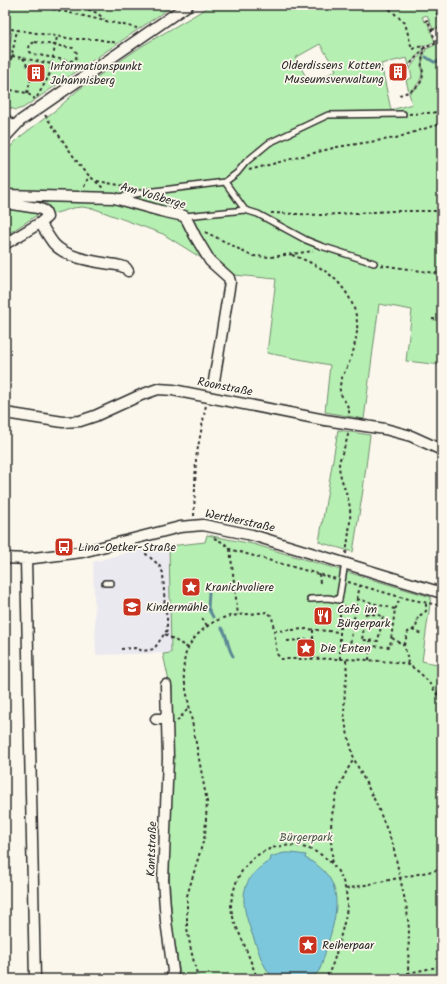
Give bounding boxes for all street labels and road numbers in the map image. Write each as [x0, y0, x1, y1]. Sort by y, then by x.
street label: Am Voßberge [118, 178, 189, 215]
street label: Roonstraße [196, 372, 255, 402]
street label: Wertherstraße [203, 504, 277, 538]
street label: Kantstraße [142, 820, 162, 877]

